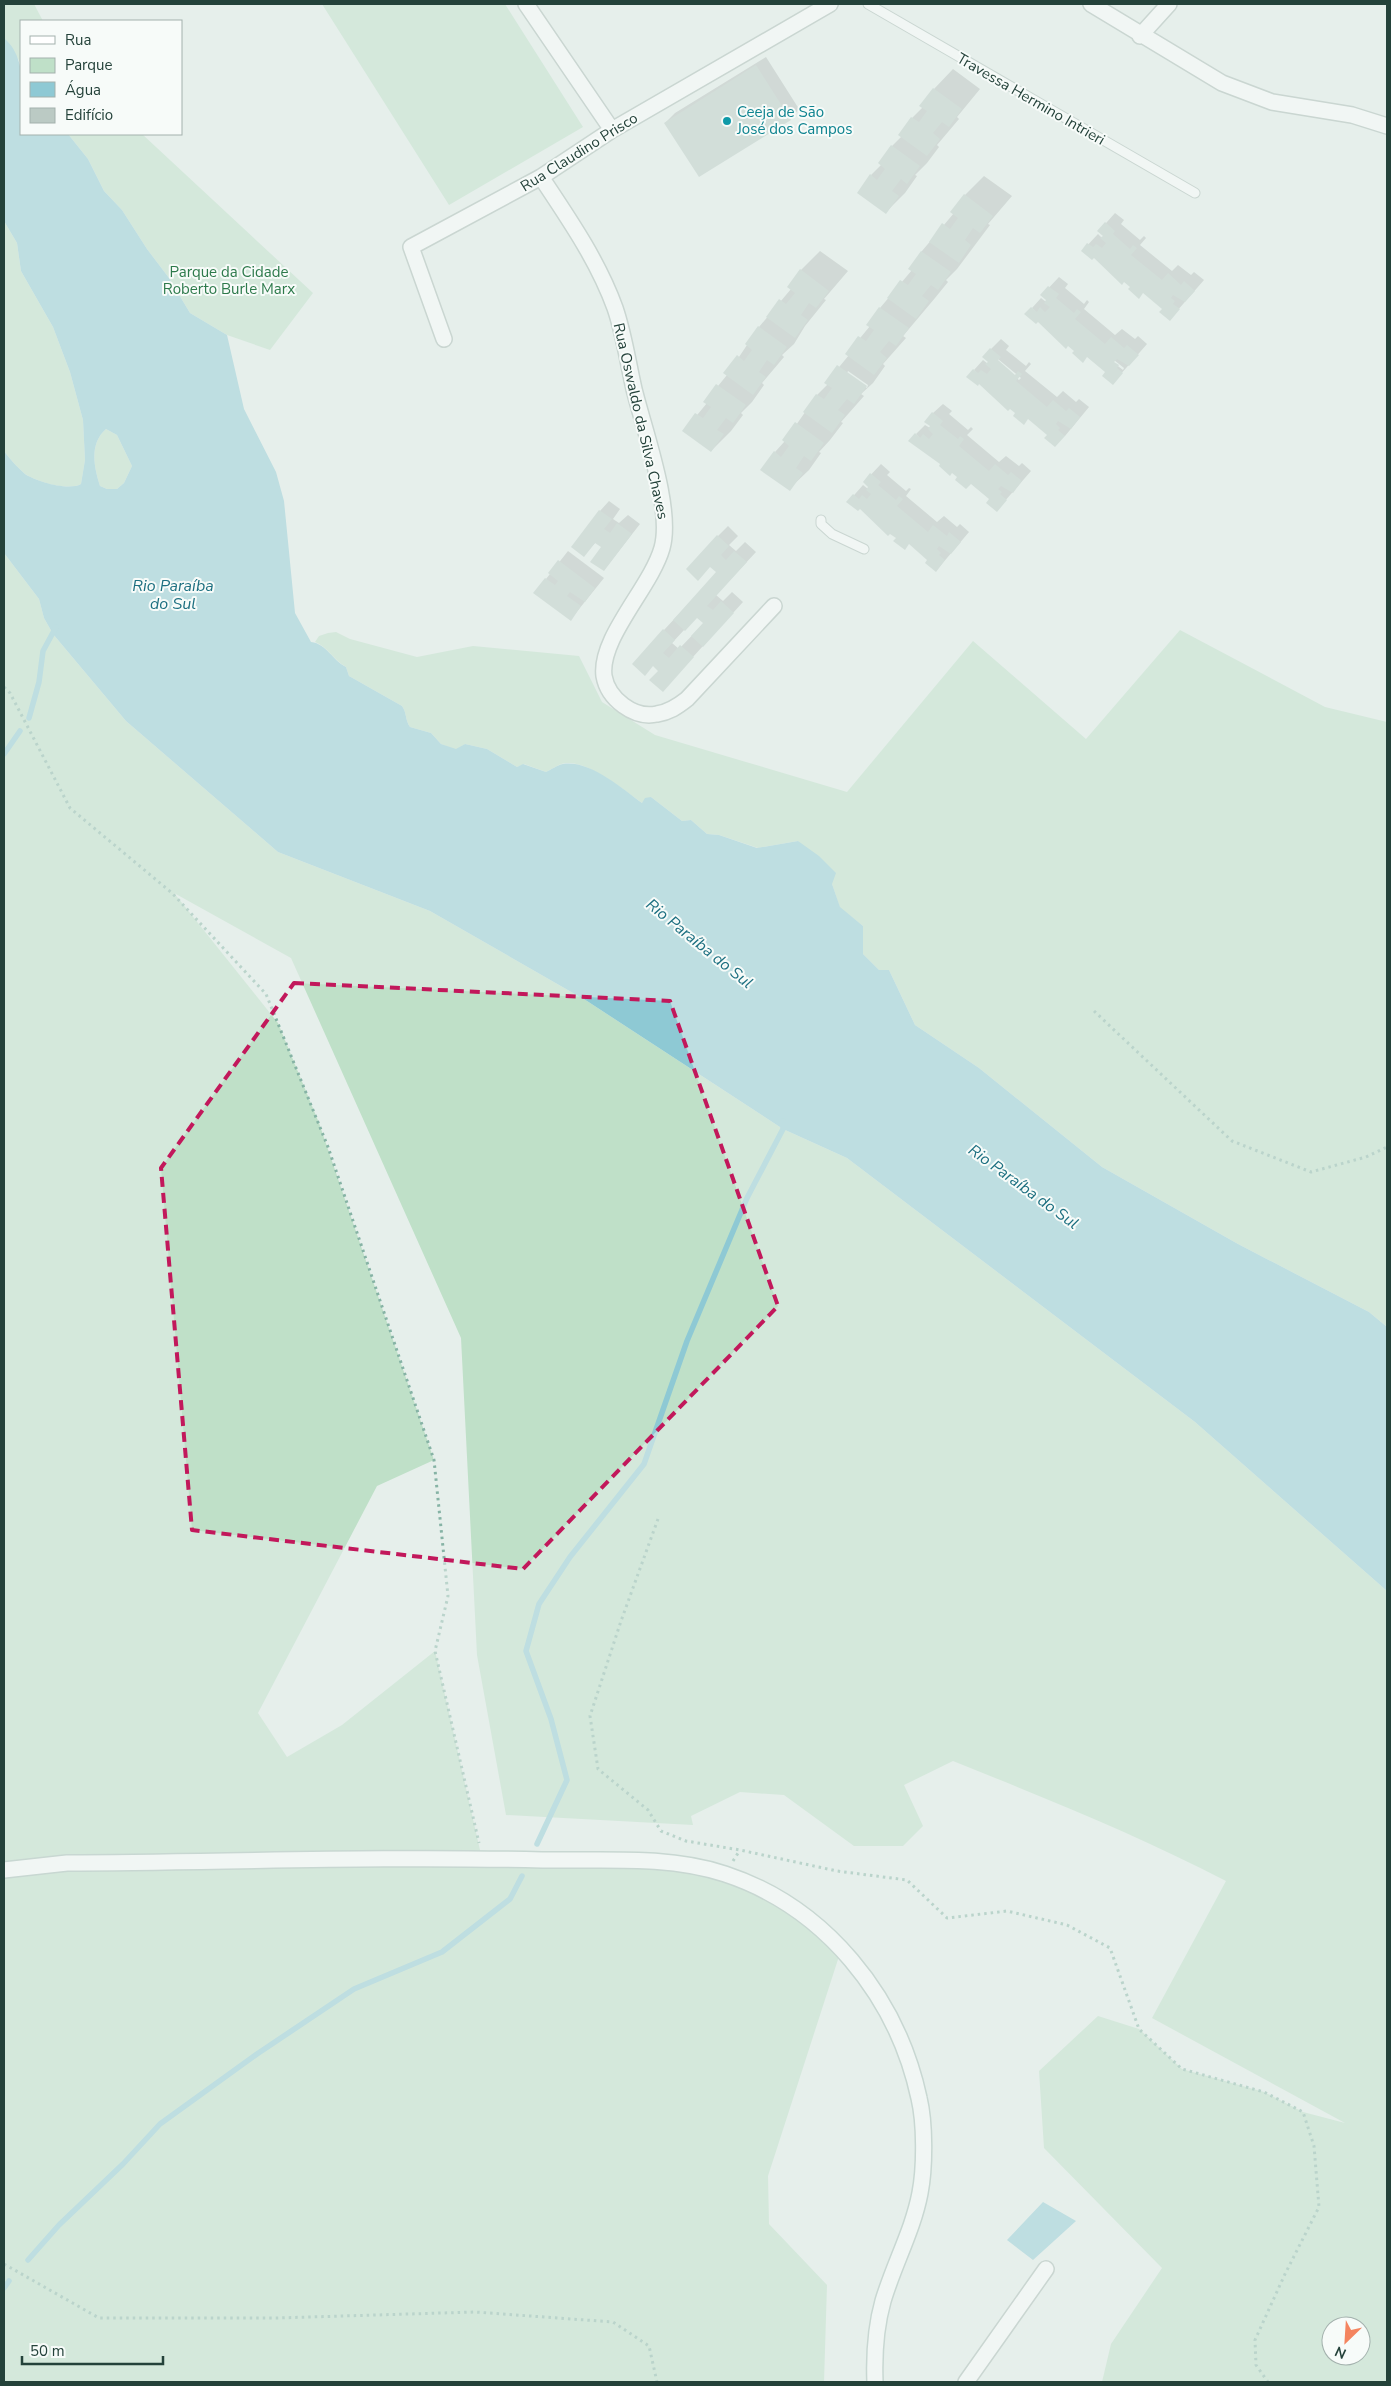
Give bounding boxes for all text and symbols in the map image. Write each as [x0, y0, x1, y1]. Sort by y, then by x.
legend [20, 20, 182, 135]
text: Rua [65, 30, 91, 50]
street label: Travessa Hermino Intrieri [953, 48, 1109, 150]
text: Parque [65, 55, 113, 75]
text: Água [65, 80, 101, 100]
place label: Ceeja de São José dos Campos [736, 102, 852, 139]
text: Edifício [65, 105, 113, 125]
street label: Rua Claudino Prisco [517, 108, 641, 196]
marker: Ceeja de São José dos Campos [721, 115, 733, 127]
park label: Parque da Cidade Roberto Burle Marx [163, 262, 295, 299]
street label: Rua Oswaldo da Silva Chaves [609, 321, 673, 521]
water label: Rio Paraíba do Sul [132, 575, 214, 615]
water label: Rio Paraíba do Sul [641, 894, 758, 994]
water label: Rio Paraíba do Sul [964, 1139, 1083, 1235]
north arrow [1321, 2316, 1371, 2366]
scale bar [22, 2334, 164, 2366]
text: 50 m [30, 2341, 65, 2361]
text: N [1332, 2342, 1349, 2363]

